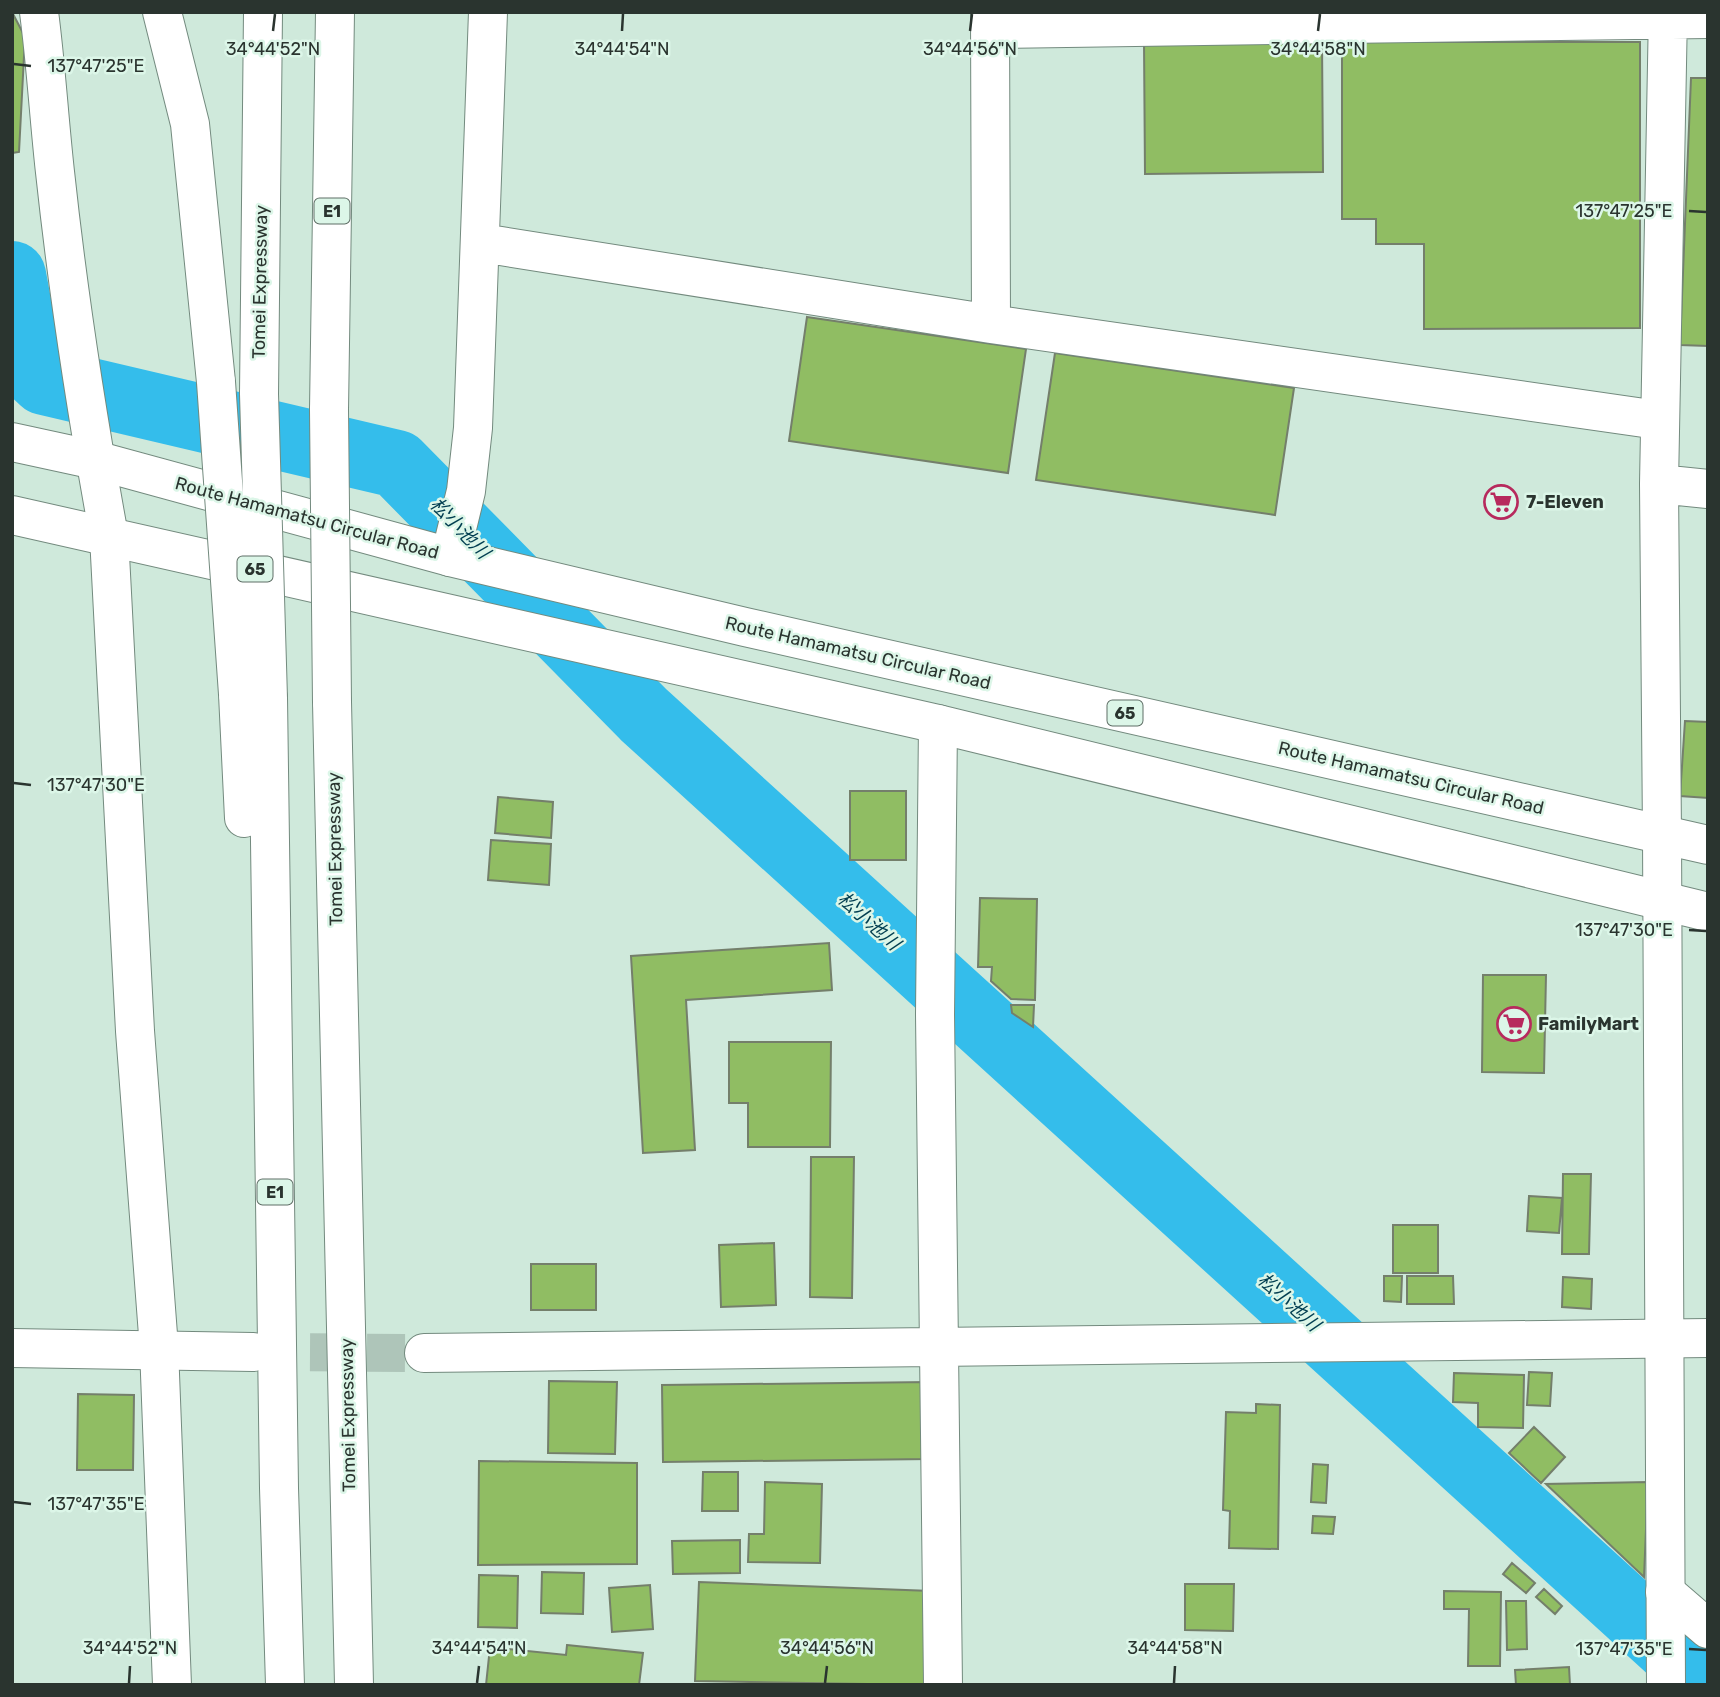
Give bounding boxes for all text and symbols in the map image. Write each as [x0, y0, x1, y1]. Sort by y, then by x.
text: 34°44'52"N [226, 38, 320, 60]
text: 34°44'54"N [575, 38, 669, 60]
text: 34°44'56"N [923, 38, 1017, 60]
text: 34°44'58"N [1270, 38, 1366, 60]
text: 137°47'25"E [48, 55, 144, 77]
road number: E1 [314, 198, 350, 224]
text: 137°47'25"E [1576, 200, 1672, 222]
street label: Tomei Expressway [248, 205, 272, 359]
street label: Route Hamamatsu Circular Road [173, 472, 441, 564]
supermarket icon: 7-Eleven [1482, 483, 1520, 521]
place label: 7-Eleven [1526, 491, 1604, 513]
water label: 松小池川 [425, 493, 496, 565]
road number: 65 [238, 556, 272, 582]
street label: Route Hamamatsu Circular Road [723, 612, 993, 694]
road number: 65 [1108, 700, 1142, 726]
street label: Route Hamamatsu Circular Road [1276, 737, 1546, 819]
street label: Tomei Expressway [323, 772, 347, 926]
text: 137°47'30"E [47, 774, 145, 796]
water label: 松小池川 [833, 887, 906, 956]
text: 137°47'30"E [1575, 919, 1673, 941]
supermarket icon: FamilyMart [1495, 1005, 1533, 1043]
place label: FamilyMart [1538, 1013, 1639, 1035]
road number: E1 [258, 1180, 292, 1204]
water label: 松小池川 [1253, 1268, 1326, 1337]
street label: Tomei Expressway [336, 1338, 360, 1492]
text: 137°47'35"E [47, 1493, 145, 1515]
text: 34°44'52"N [83, 1637, 177, 1659]
text: 34°44'54"N [432, 1637, 526, 1659]
text: 34°44'56"N [780, 1637, 874, 1659]
text: 34°44'58"N [1127, 1637, 1223, 1659]
text: 137°47'35"E [1575, 1638, 1673, 1660]

